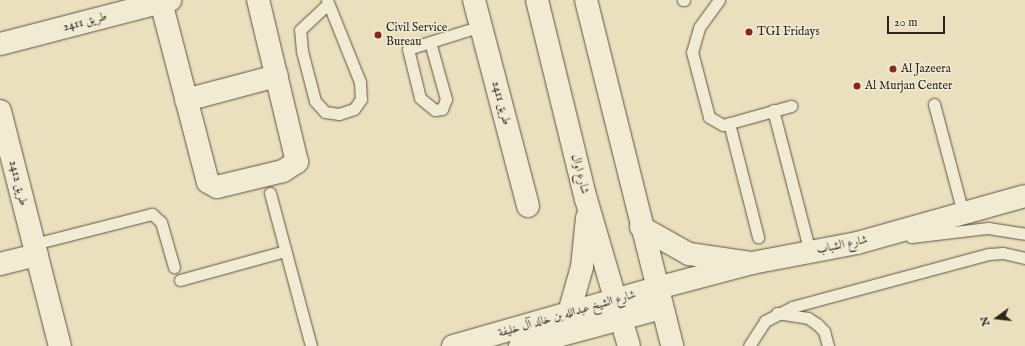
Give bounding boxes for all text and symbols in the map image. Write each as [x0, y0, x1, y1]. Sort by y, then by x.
scale bar [889, 8, 947, 34]
street label: طريق 2411 [61, 9, 109, 35]
text: 20 m [894, 15, 917, 30]
place label: Civil Service Bureau [386, 21, 447, 49]
place label: TGI Fridays [757, 25, 820, 39]
marker: TGI Fridays [744, 27, 754, 37]
marker: Civil Service Bureau [373, 30, 383, 40]
place label: Al Jazeera [901, 62, 951, 76]
marker: Al Jazeera [888, 64, 898, 74]
street label: طريق 2411 [488, 79, 514, 127]
place label: Al Murjan Center [865, 79, 952, 93]
marker: Al Murjan Center [852, 81, 862, 91]
street label: شارع اوال [568, 153, 592, 195]
street label: طريق 2412 [5, 159, 31, 207]
street label: شارع الشباب [815, 233, 869, 257]
street label: شارع الشيخ عبدالله بن خالد آل خليفة [497, 287, 637, 341]
north arrow [977, 298, 1017, 338]
text: N [977, 315, 993, 328]

